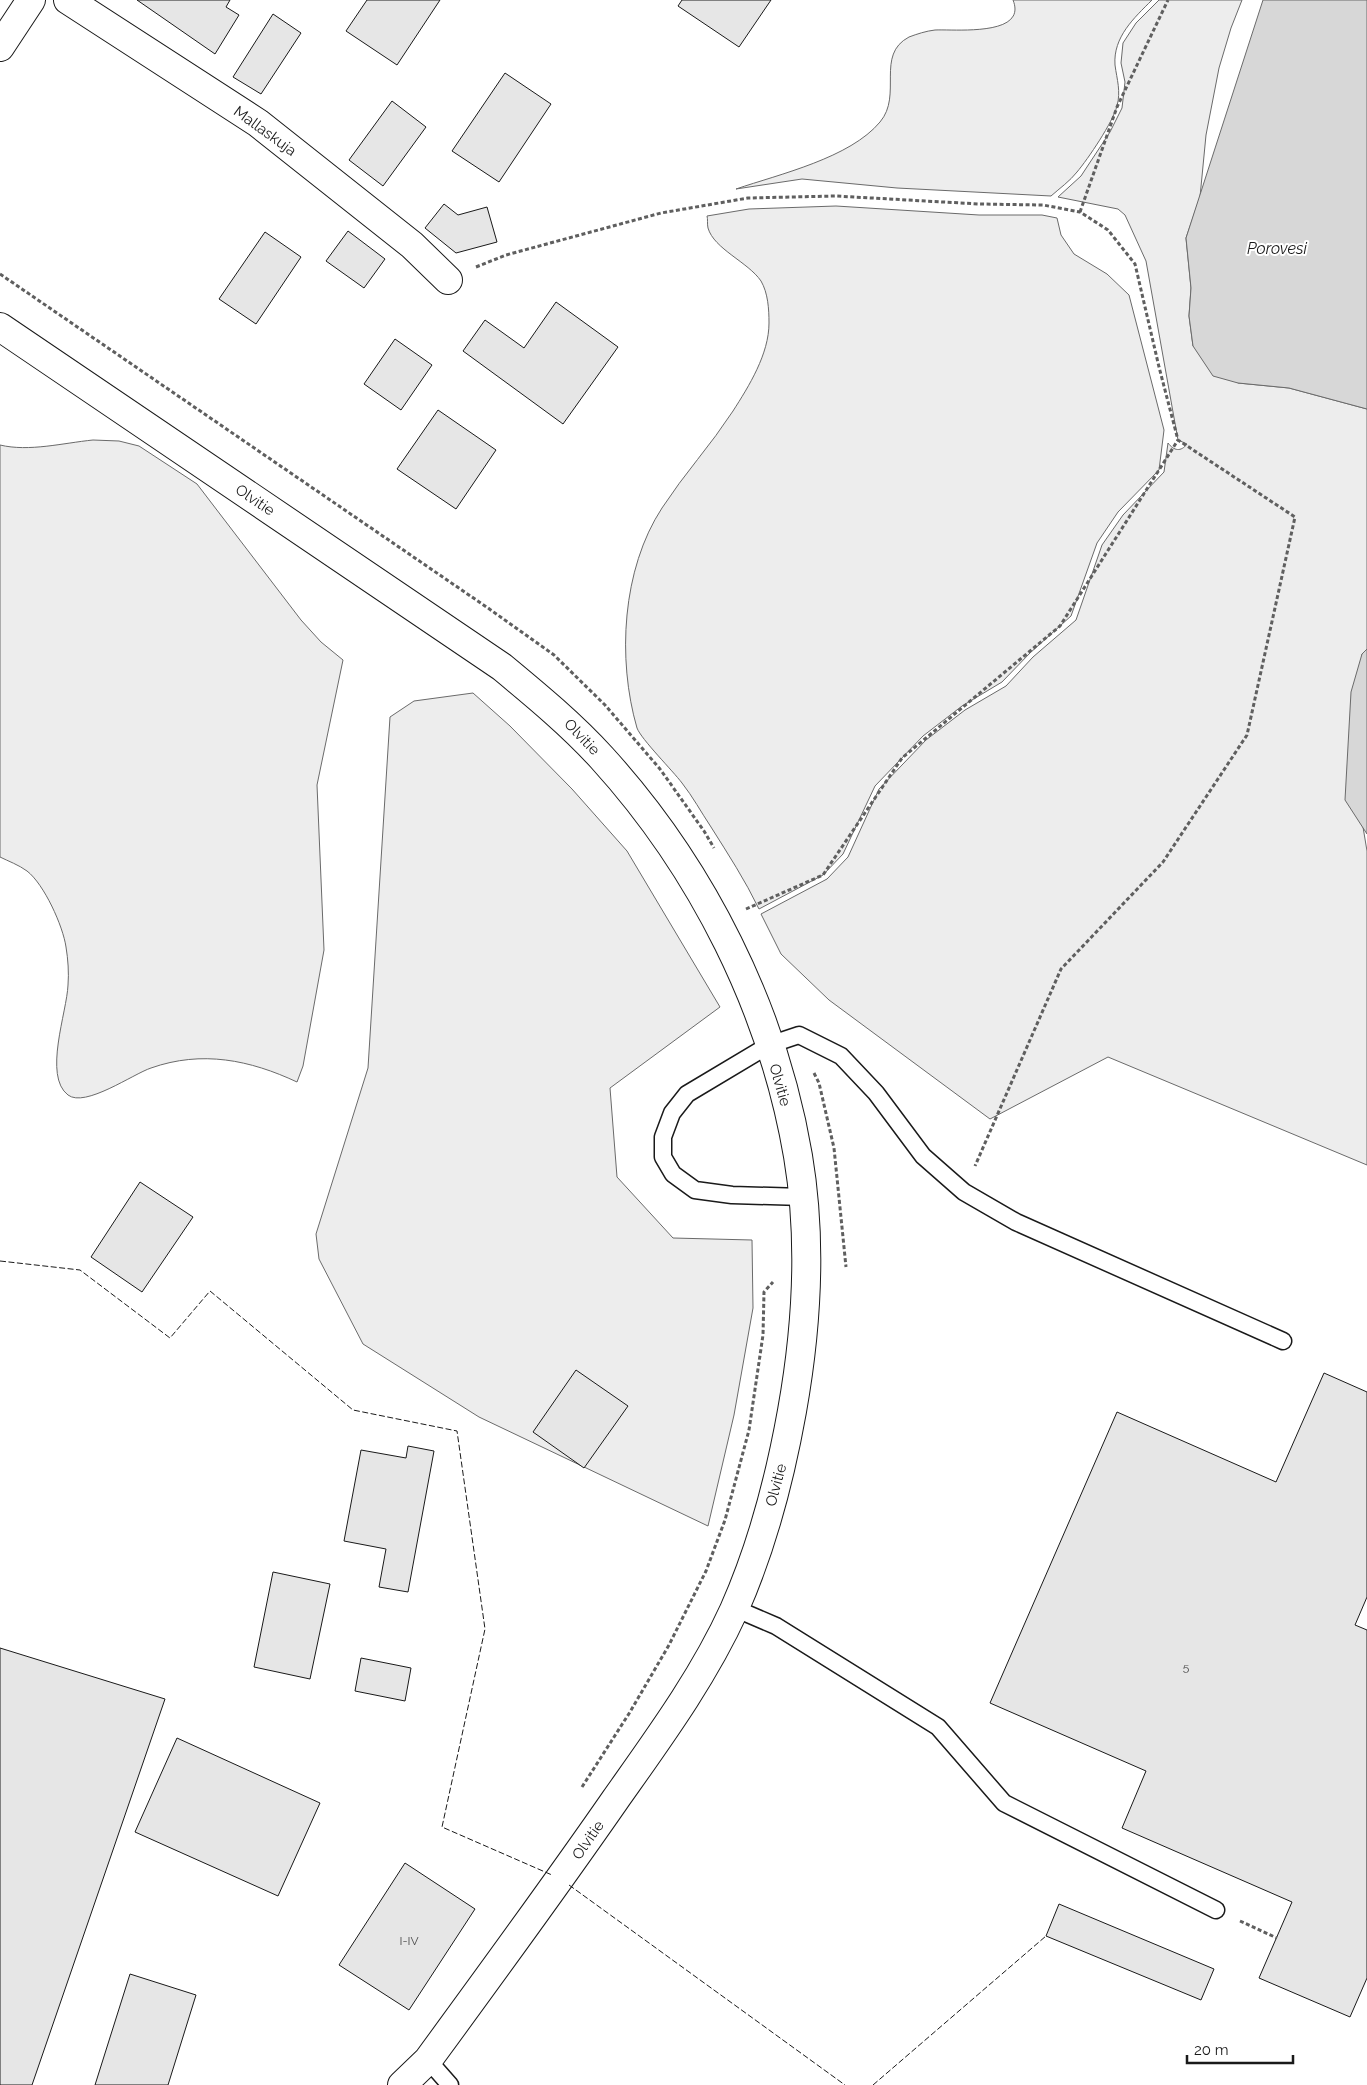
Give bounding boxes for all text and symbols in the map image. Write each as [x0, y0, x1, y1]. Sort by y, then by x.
street label: Mallaskuja [230, 102, 300, 160]
water label: Porovesi [1247, 239, 1308, 258]
street label: Olvitie [232, 480, 278, 520]
street label: Olvitie [560, 715, 604, 759]
street label: Olvitie [765, 1062, 795, 1109]
street label: Olvitie [762, 1461, 790, 1508]
house number: 5 [1183, 1660, 1190, 1674]
street label: Olvitie [568, 1817, 608, 1863]
house number: I-IV [399, 1934, 419, 1948]
scale bar [1187, 2032, 1293, 2064]
text: 20 m [1194, 2041, 1229, 2059]

